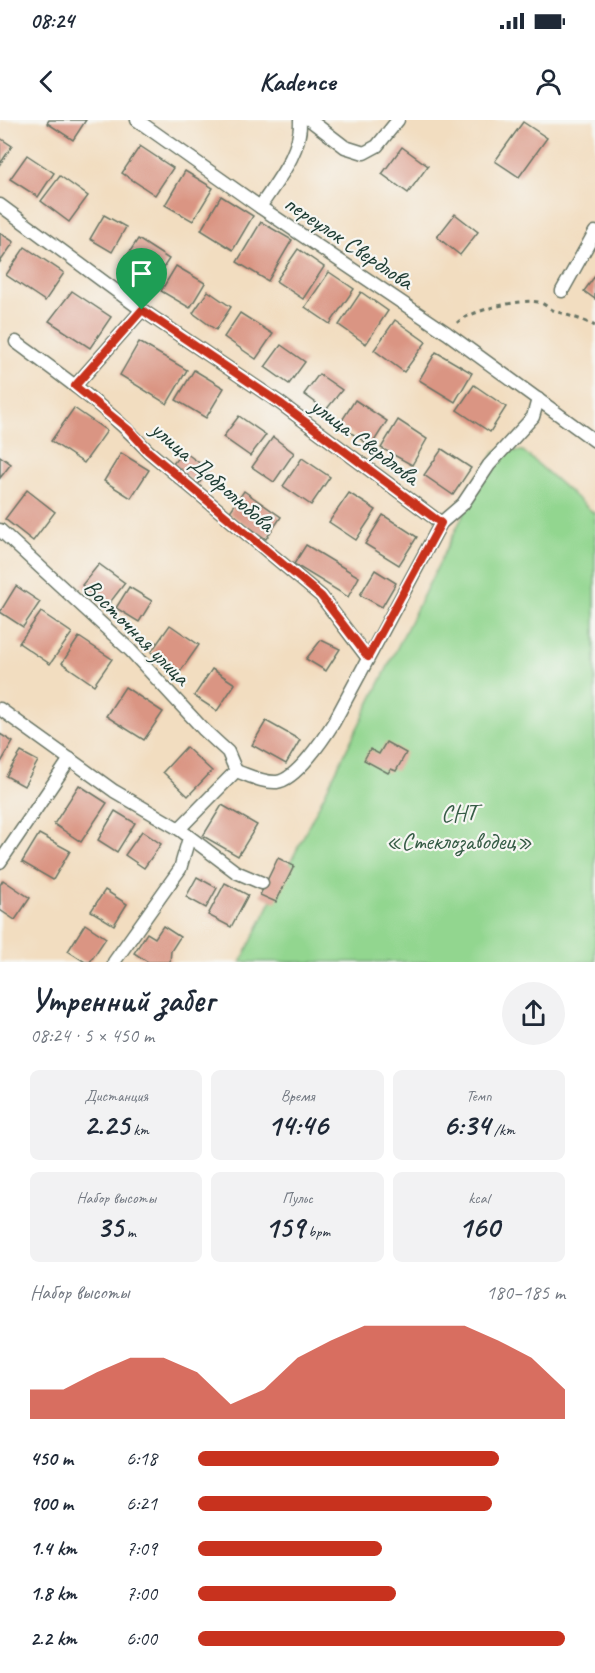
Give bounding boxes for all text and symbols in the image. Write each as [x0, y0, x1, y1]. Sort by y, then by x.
text: 08:24 [30, 7, 74, 35]
text: Kadence [259, 64, 336, 98]
icon: back [30, 65, 63, 98]
icon: person [532, 65, 565, 98]
street label: переулок Свердлова [279, 188, 421, 297]
pin [116, 248, 167, 310]
icon: arrive [125, 257, 158, 290]
street label: улица Свердлова [303, 389, 427, 493]
street label: улица Добролюбова [143, 413, 282, 539]
street label: Восточная улица [77, 572, 198, 693]
park label: СНТ «Стеклозаводец» [386, 798, 532, 857]
text: Утренний забег [30, 979, 214, 1021]
button: share [502, 982, 565, 1045]
text: 08:24 · 5 × 450 m [30, 1023, 154, 1048]
text: Дистанция [84, 1086, 148, 1106]
text: Время [281, 1086, 314, 1106]
text: Темп [466, 1086, 492, 1106]
text: 2.25 [83, 1106, 129, 1144]
text: 14:46 [267, 1106, 328, 1144]
text: 6:34 [443, 1106, 490, 1144]
text: km [129, 1120, 149, 1140]
text: /km [490, 1120, 515, 1140]
text: Набор высоты [76, 1188, 156, 1208]
text: Пульс [282, 1188, 313, 1208]
text: kcal [468, 1188, 489, 1208]
text: 35 [96, 1208, 123, 1246]
text: 159 [265, 1208, 304, 1246]
text: 160 [458, 1208, 499, 1246]
text: m [123, 1222, 136, 1242]
text: bpm [304, 1222, 330, 1242]
text: Набор высоты [30, 1280, 129, 1305]
text: 180–185 m [486, 1280, 565, 1305]
text: 450 m [30, 1446, 73, 1471]
text: 6:18 [126, 1446, 157, 1471]
text: 900 m [30, 1491, 73, 1516]
text: 6:21 [126, 1491, 157, 1516]
text: 1.4 km [30, 1536, 77, 1561]
text: 7:09 [126, 1536, 157, 1561]
text: 1.8 km [30, 1581, 77, 1606]
text: 7:00 [126, 1581, 157, 1606]
text: 2.2 km [30, 1626, 77, 1651]
text: 6:00 [126, 1626, 157, 1651]

